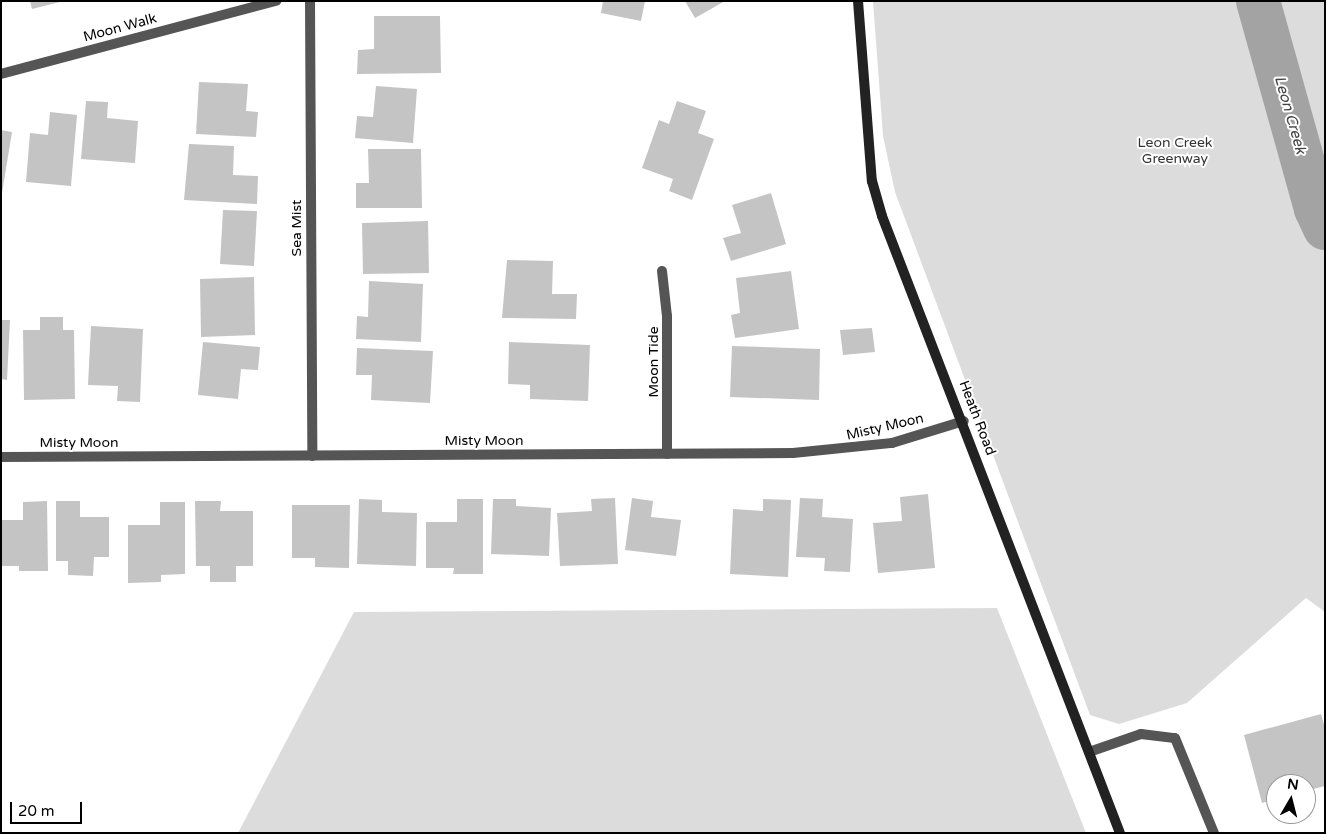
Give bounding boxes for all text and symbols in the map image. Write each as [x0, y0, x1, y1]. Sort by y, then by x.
street label: Moon Walk [82, 10, 158, 46]
water label: Leon Creek [1270, 74, 1310, 156]
park label: Leon Creek Greenway [1138, 135, 1212, 168]
street label: Sea Mist [289, 200, 305, 256]
street label: Moon Tide [646, 326, 662, 398]
street label: Heath Road [955, 378, 999, 458]
street label: Misty Moon [845, 410, 925, 444]
street label: Misty Moon [445, 433, 523, 449]
street label: Misty Moon [40, 435, 118, 451]
north arrow [1266, 774, 1316, 824]
text: N [1286, 775, 1300, 794]
scale bar [12, 792, 85, 824]
text: 20 m [18, 802, 55, 820]

